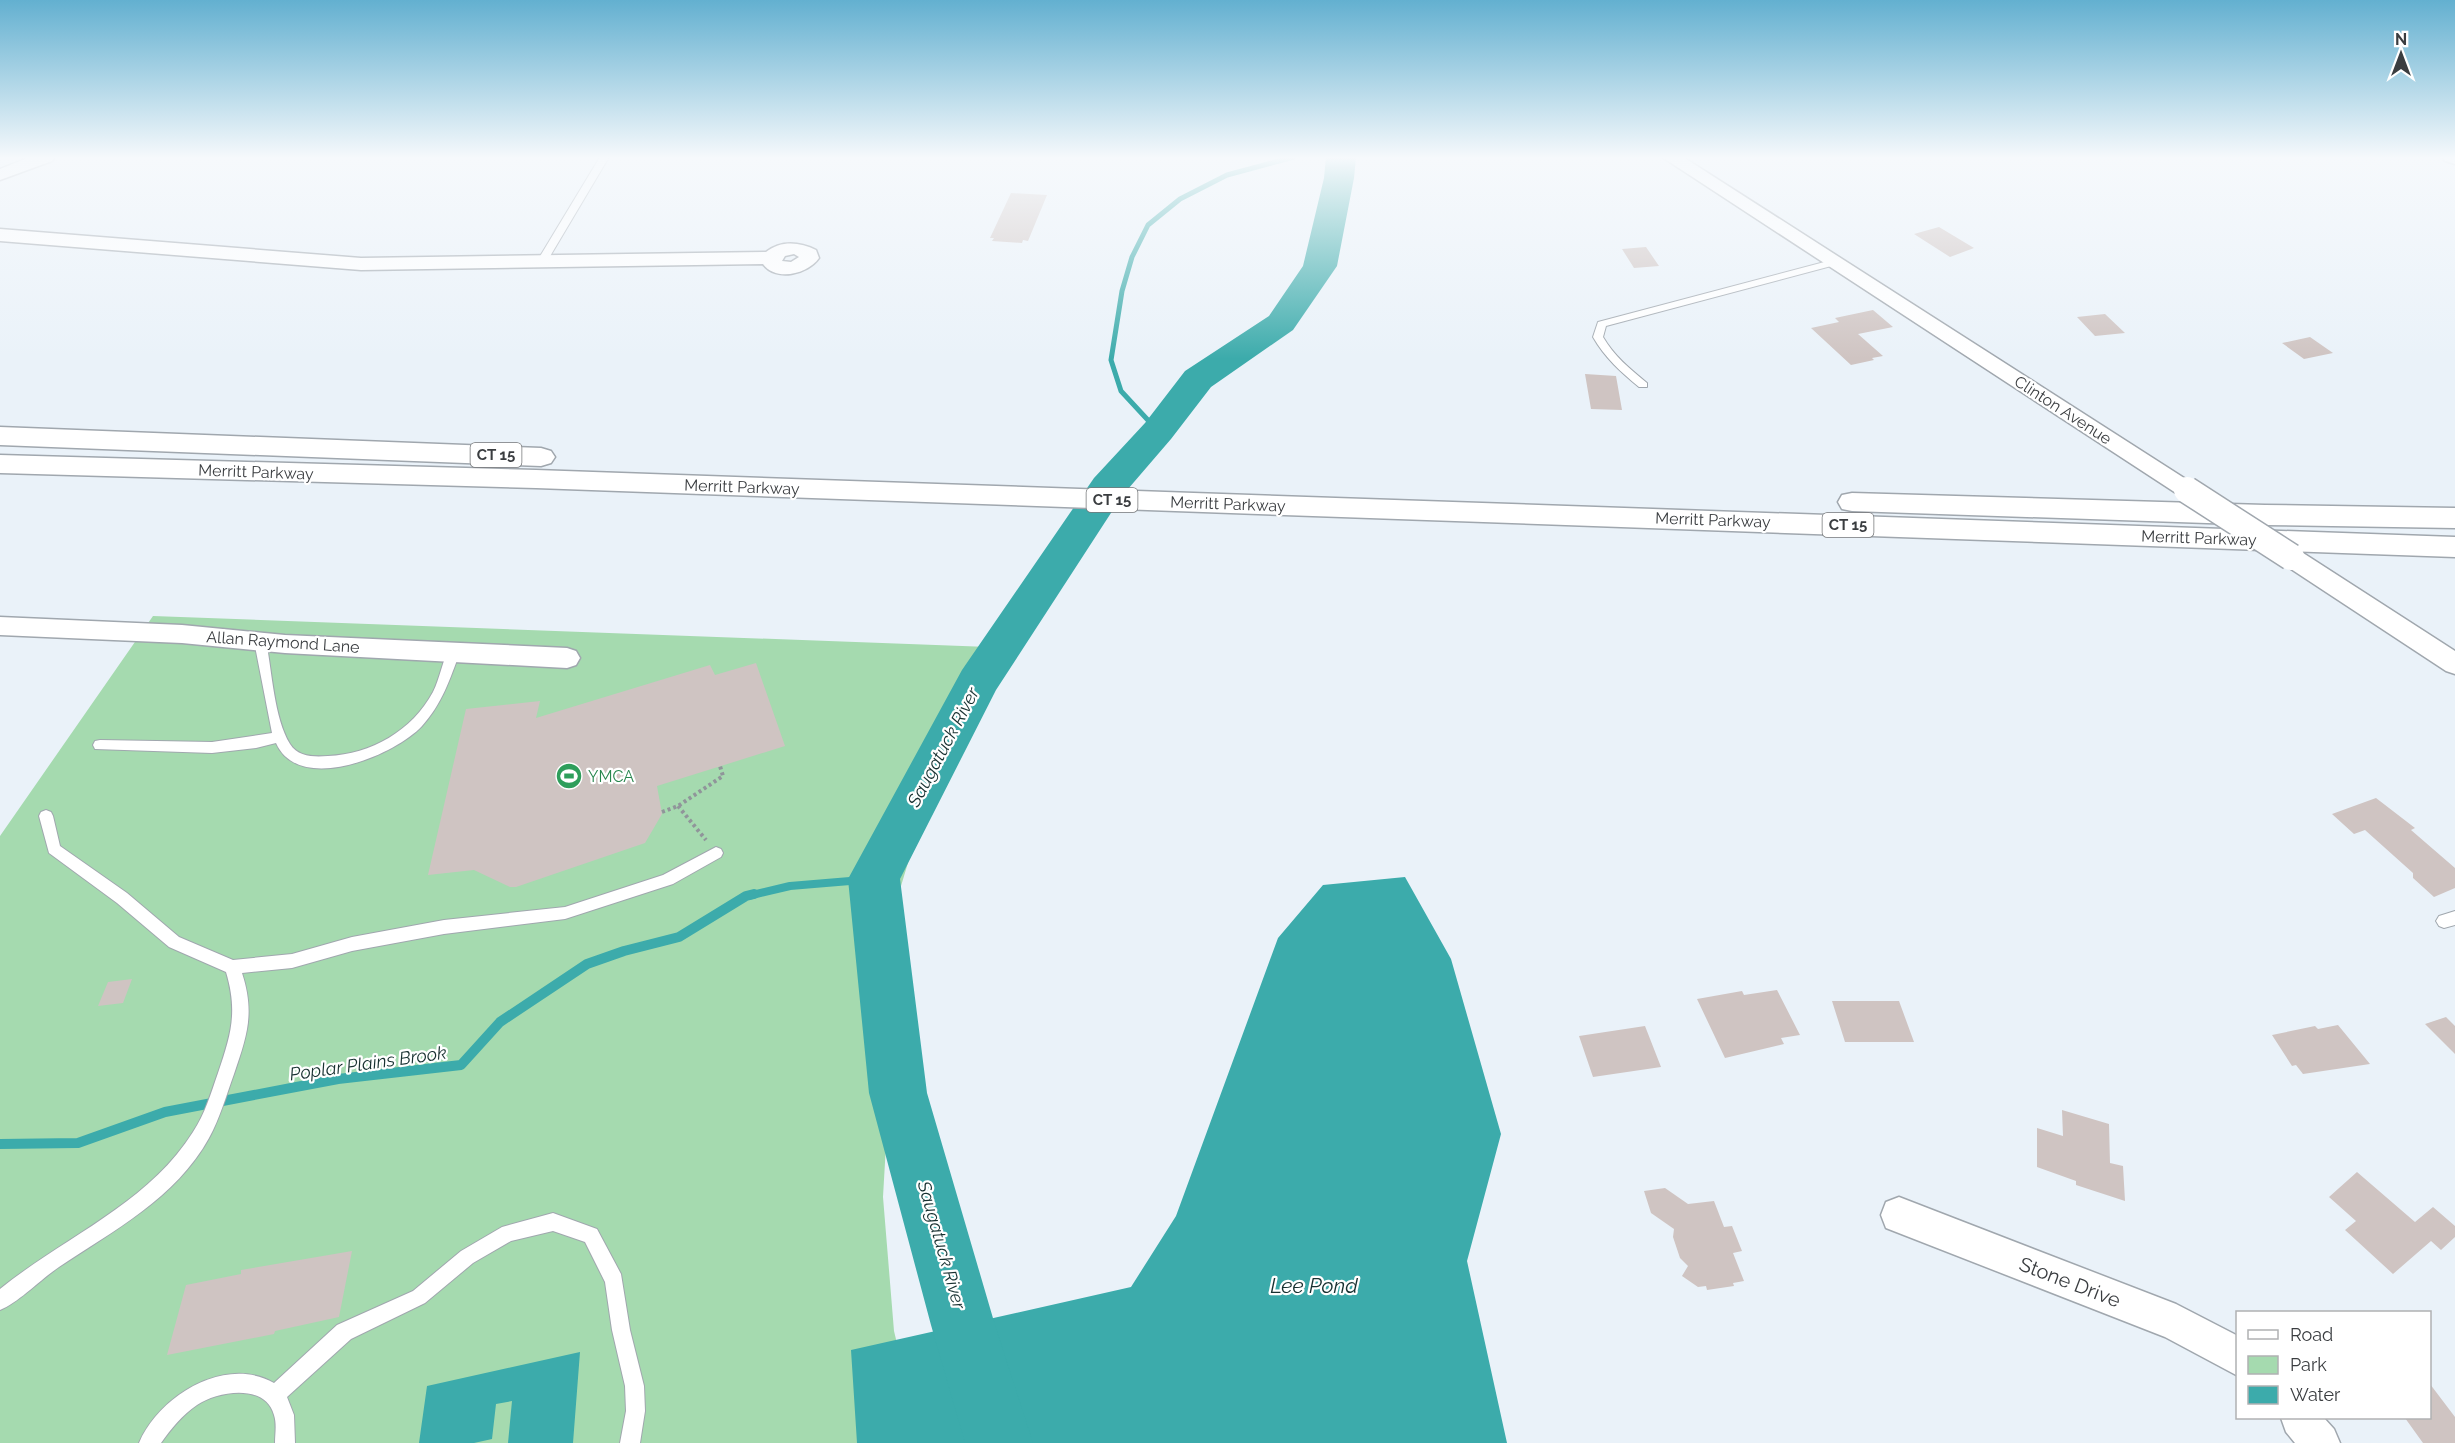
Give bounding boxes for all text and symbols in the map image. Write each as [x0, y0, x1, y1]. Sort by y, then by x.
north arrow [2371, 24, 2431, 84]
text: N [2395, 30, 2407, 49]
street label: Clinton Avenue [2011, 372, 2115, 448]
road number: CT 15 [470, 443, 522, 467]
street label: Merritt Parkway [198, 460, 314, 484]
street label: Merritt Parkway [684, 475, 800, 499]
road number: CT 15 [1086, 488, 1138, 512]
street label: Merritt Parkway [1170, 492, 1286, 516]
street label: Merritt Parkway [1655, 508, 1771, 532]
road number: CT 15 [1822, 513, 1874, 537]
street label: Merritt Parkway [2141, 526, 2257, 550]
street label: Allan Raymond Lane [206, 627, 360, 657]
water label: Saugatuck River [902, 683, 984, 811]
sports icon: YMCA [554, 761, 584, 791]
place label: YMCA [588, 767, 634, 786]
water label: Poplar Plains Brook [288, 1042, 448, 1084]
water label: Saugatuck River [913, 1178, 971, 1312]
street label: Stone Drive [2016, 1252, 2124, 1312]
water label: Lee Pond [1270, 1273, 1358, 1298]
legend [2236, 1311, 2431, 1419]
text: Road [2290, 1324, 2333, 1345]
text: Park [2290, 1354, 2327, 1375]
text: Water [2290, 1384, 2341, 1405]

